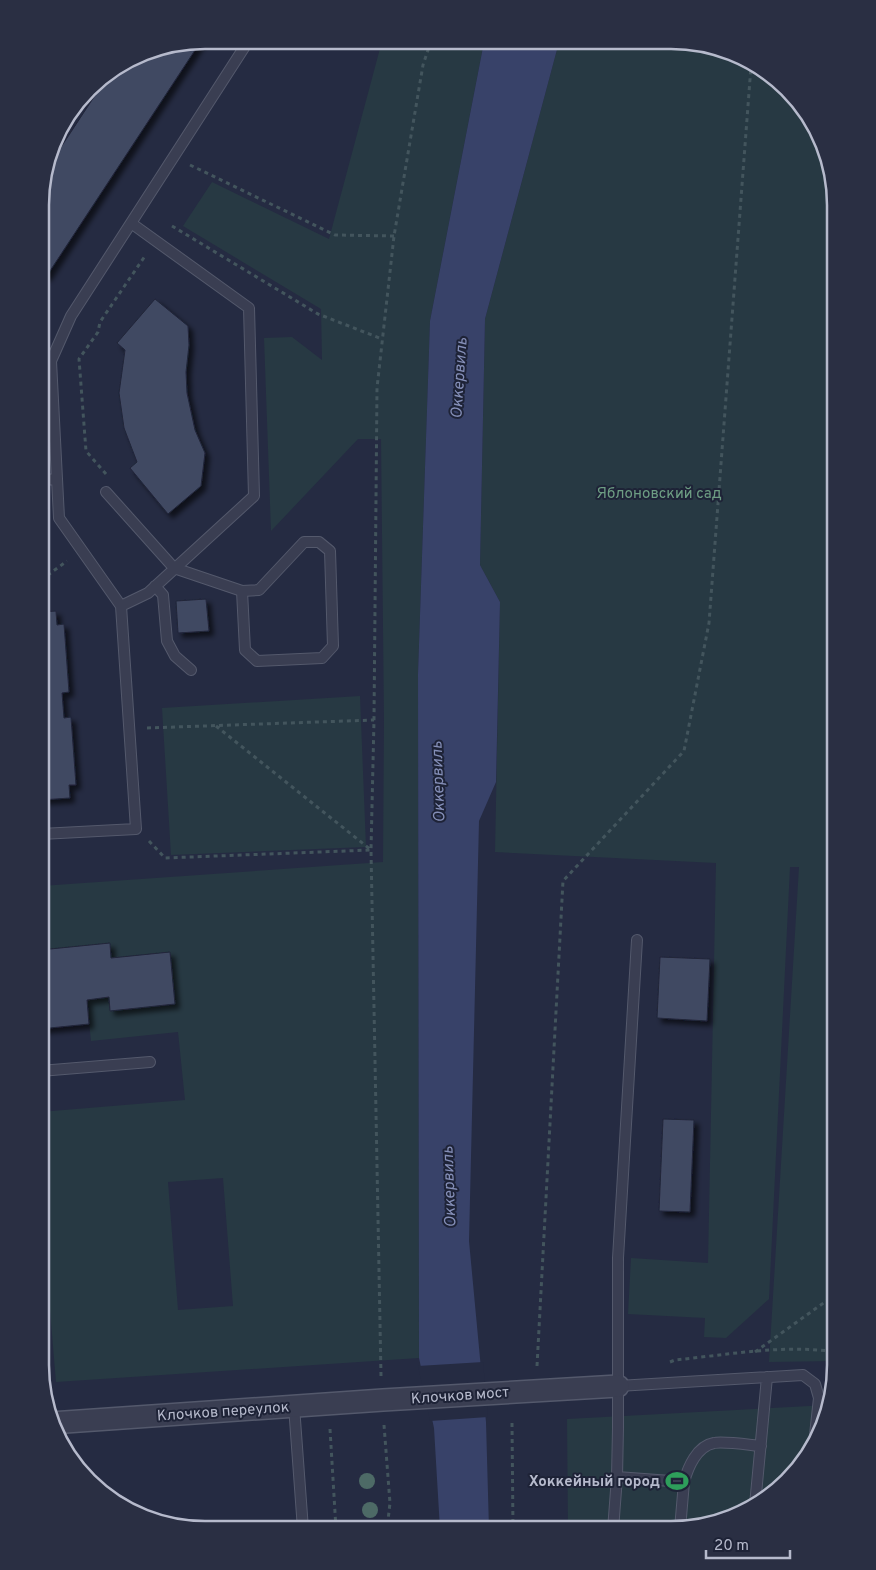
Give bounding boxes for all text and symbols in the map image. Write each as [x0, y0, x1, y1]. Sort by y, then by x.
water label: Оккервиль [447, 337, 473, 420]
park label: Яблоновский сад [596, 485, 722, 504]
water label: Оккервиль [428, 741, 450, 823]
water label: Оккервиль [439, 1146, 461, 1228]
street label: Клочков мост [410, 1384, 510, 1409]
street label: Клочков переулок [156, 1398, 290, 1427]
sports icon: Хоккейный город [664, 1468, 690, 1494]
place label: Хоккейный город [529, 1473, 660, 1492]
scale bar [706, 1528, 790, 1560]
text: 20 m [714, 1537, 749, 1556]

